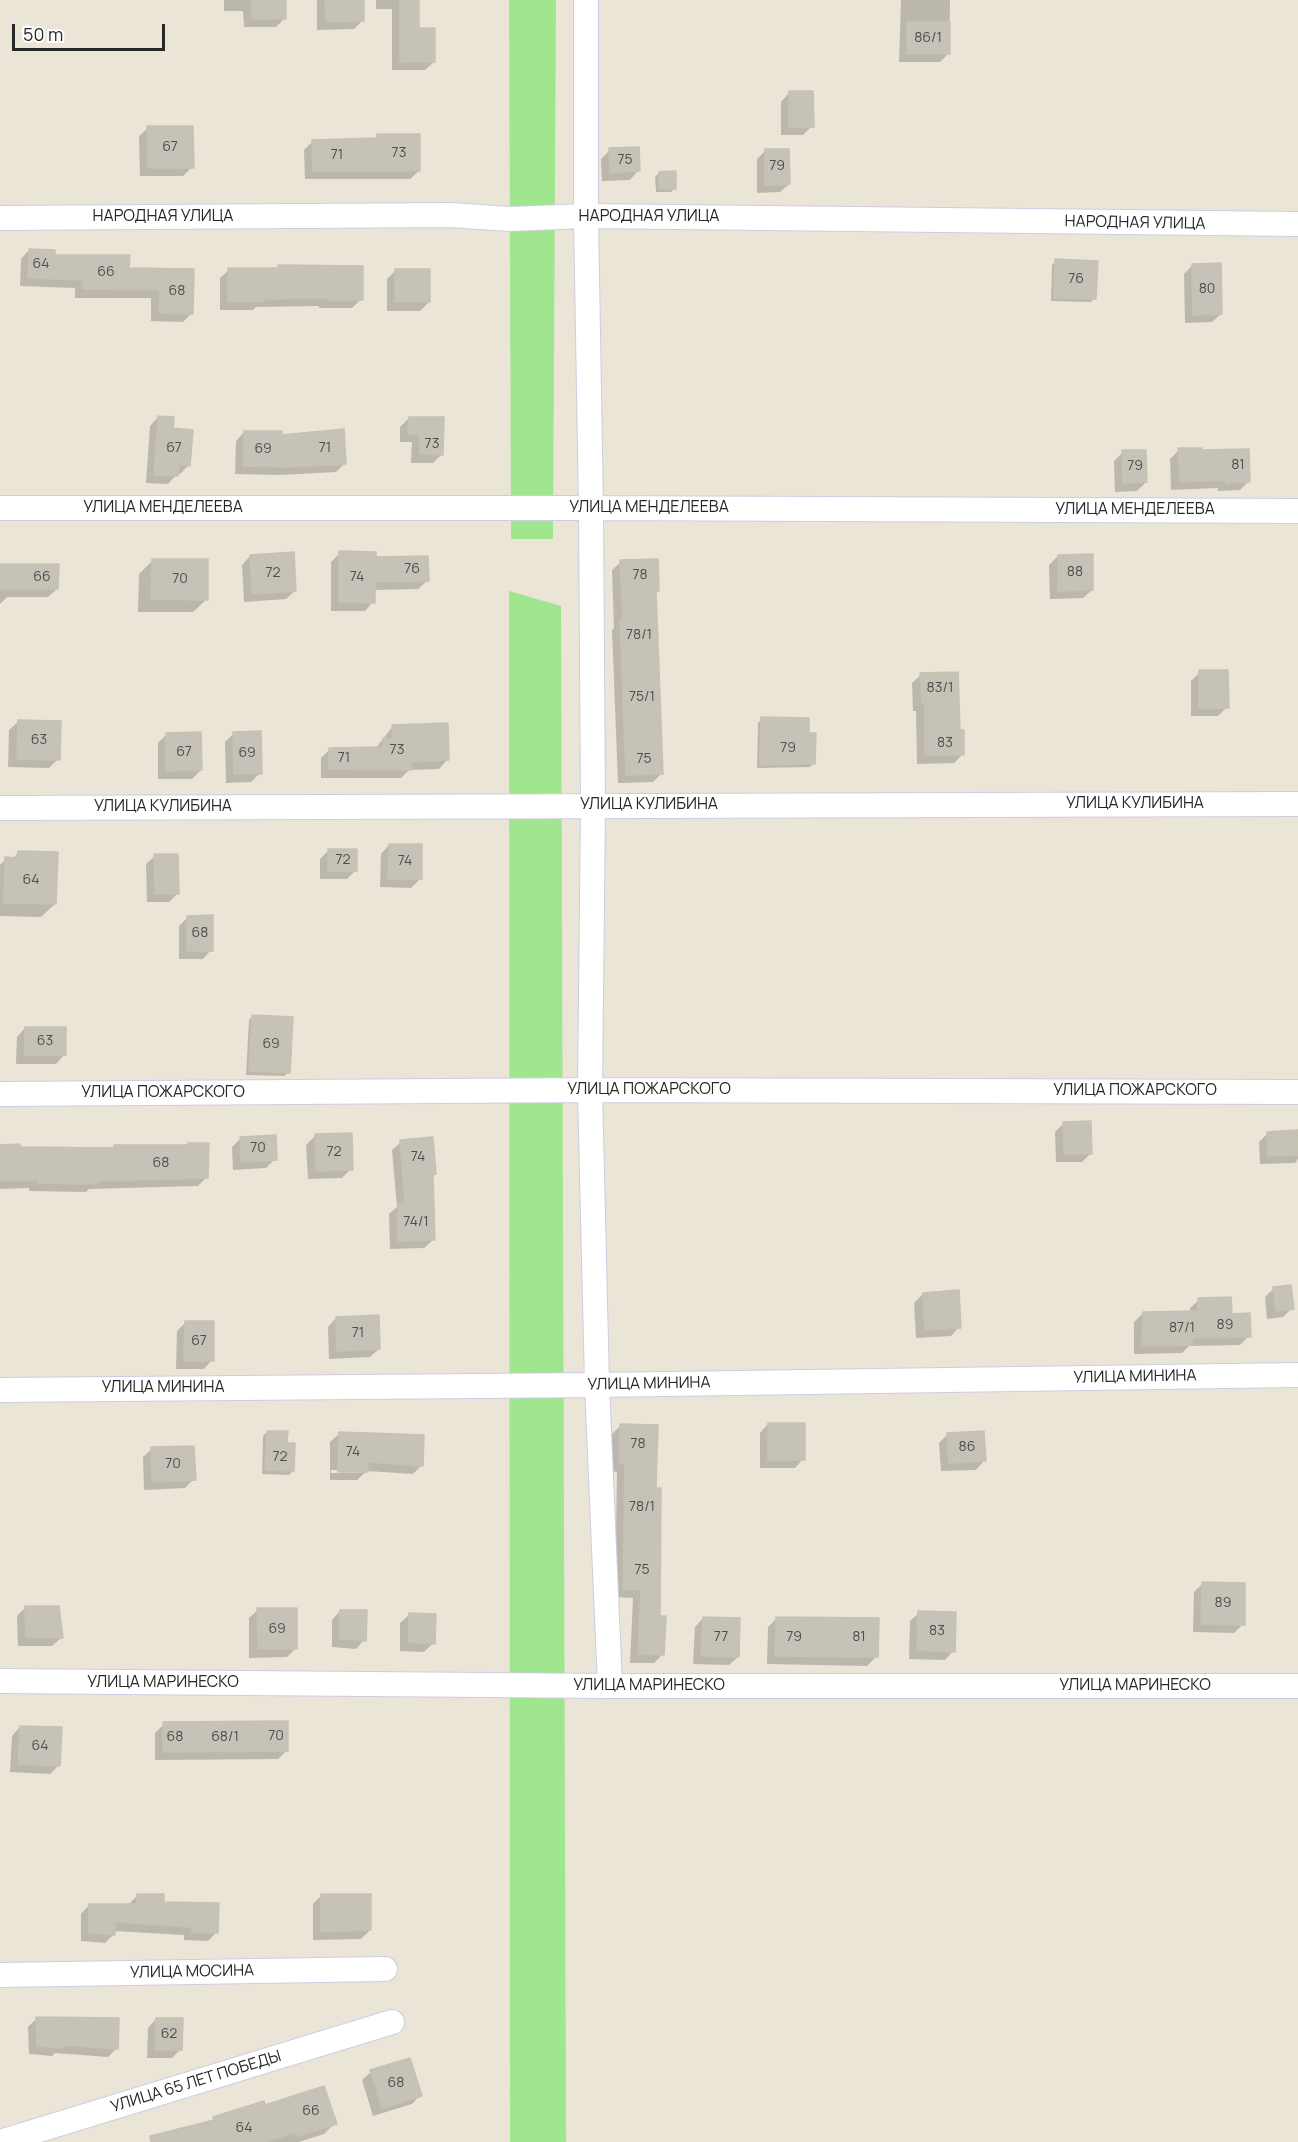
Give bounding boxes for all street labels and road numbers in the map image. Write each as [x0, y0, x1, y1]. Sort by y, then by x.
street label: НАРОДНАЯ УЛИЦА [93, 207, 233, 227]
street label: НАРОДНАЯ УЛИЦА [579, 207, 719, 227]
street label: НАРОДНАЯ УЛИЦА [1064, 212, 1206, 234]
street label: УЛИЦА МЕНДЕЛЕЕВА [83, 498, 243, 518]
street label: УЛИЦА МЕНДЕЛЕЕВА [569, 498, 729, 518]
street label: УЛИЦА МЕНДЕЛЕЕВА [1055, 500, 1215, 520]
street label: УЛИЦА КУЛИБИНА [1066, 794, 1204, 814]
street label: УЛИЦА КУЛИБИНА [580, 795, 718, 815]
street label: УЛИЦА КУЛИБИНА [94, 797, 232, 817]
street label: УЛИЦА ПОЖАРСКОГО [567, 1080, 731, 1100]
street label: УЛИЦА ПОЖАРСКОГО [1053, 1081, 1217, 1101]
street label: УЛИЦА ПОЖАРСКОГО [81, 1083, 245, 1103]
street label: УЛИЦА МИНИНА [1073, 1366, 1197, 1388]
street label: УЛИЦА МИНИНА [587, 1373, 711, 1395]
street label: УЛИЦА МИНИНА [101, 1378, 225, 1398]
street label: УЛИЦА МАРИНЕСКО [87, 1673, 239, 1693]
street label: УЛИЦА МАРИНЕСКО [573, 1676, 725, 1696]
street label: УЛИЦА МАРИНЕСКО [1059, 1676, 1211, 1696]
street label: УЛИЦА МОСИНА [130, 1961, 254, 1983]
street label: УЛИЦА 65 ЛЕТ ПОБЕДЫ [109, 2047, 283, 2117]

